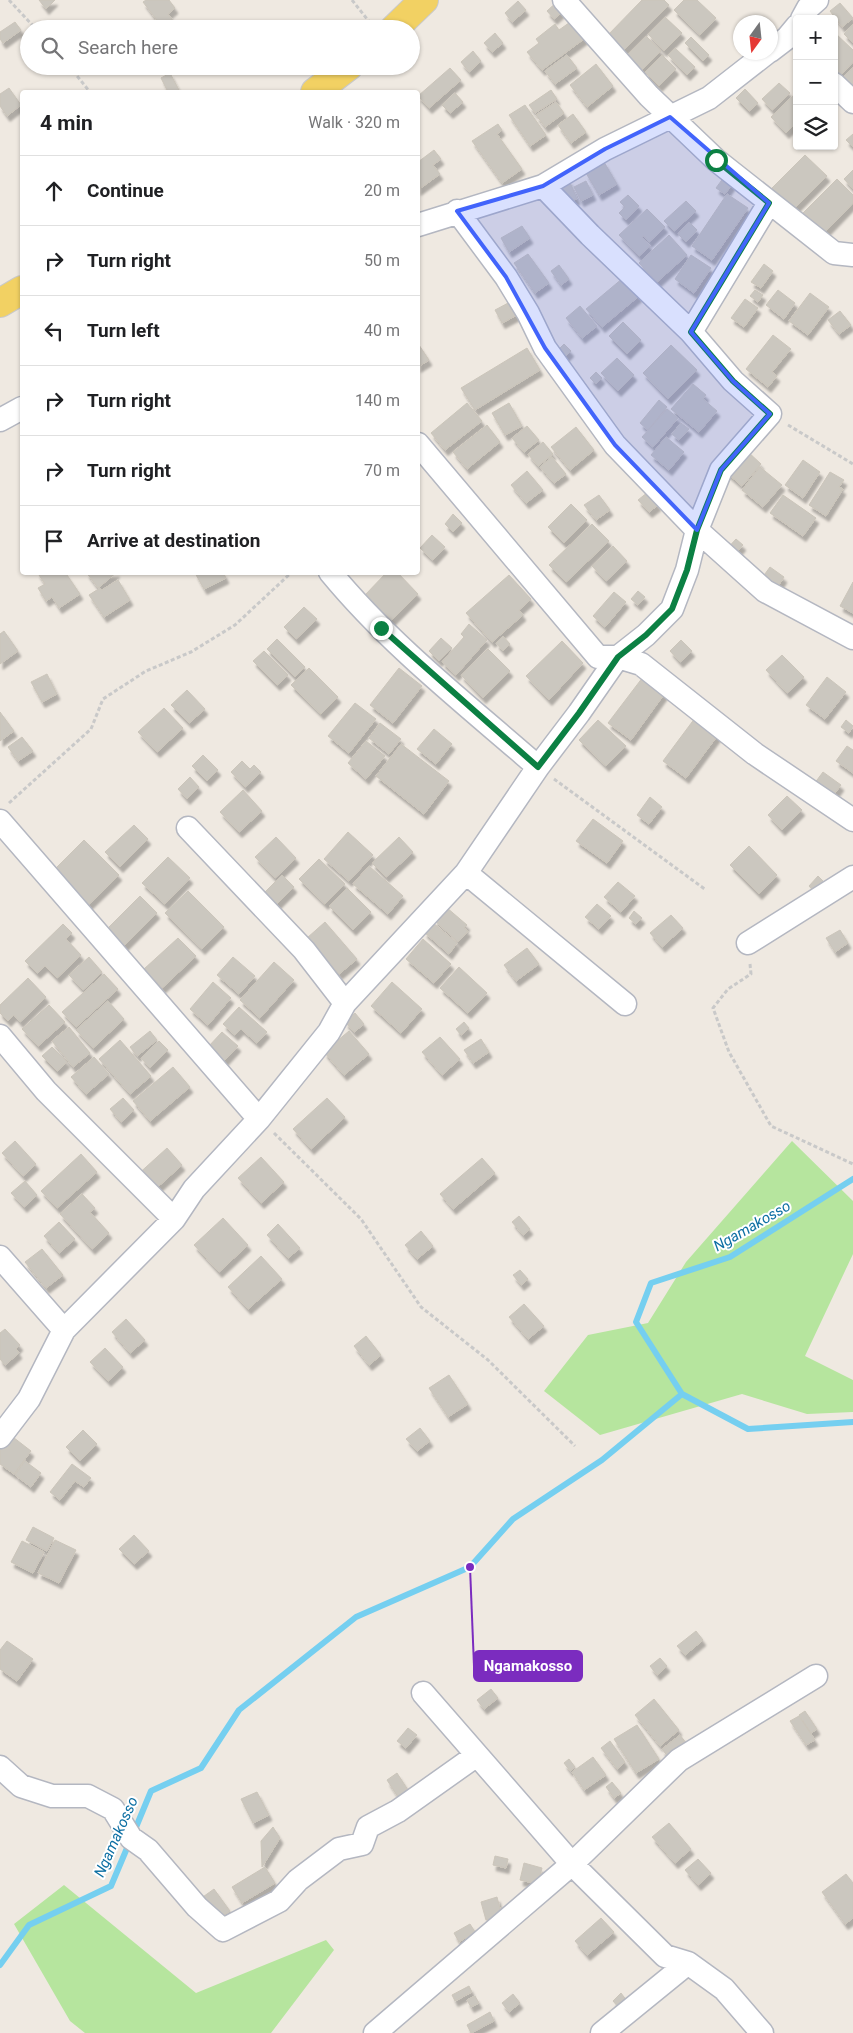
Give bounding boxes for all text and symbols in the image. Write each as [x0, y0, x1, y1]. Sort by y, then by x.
north arrow [733, 15, 778, 60]
map controls [793, 15, 838, 150]
button: + [793, 15, 838, 60]
search box [20, 20, 420, 75]
icon: search [38, 34, 66, 62]
text: Search here [78, 36, 178, 59]
button: − [793, 60, 838, 105]
button: layers [793, 105, 838, 150]
text: 4 min [40, 111, 93, 135]
text: Walk · 320 m [308, 113, 400, 132]
route start [705, 149, 728, 172]
icon: ahead [40, 177, 68, 205]
text: Continue [87, 179, 164, 202]
text: 20 m [364, 181, 400, 200]
icon: right [40, 247, 68, 275]
text: Turn right [87, 249, 171, 272]
text: 50 m [364, 251, 400, 270]
icon: left [40, 317, 68, 345]
text: Turn left [87, 319, 160, 342]
text: 40 m [364, 321, 400, 340]
icon: right [40, 387, 68, 415]
text: Turn right [87, 389, 171, 412]
text: 140 m [355, 391, 400, 410]
icon: right [40, 457, 68, 485]
text: Turn right [87, 459, 171, 482]
text: 70 m [364, 461, 400, 480]
icon: arrive [40, 527, 68, 555]
text: Arrive at destination [87, 529, 260, 552]
route end [370, 617, 393, 640]
water label: Ngamakosso [710, 1197, 794, 1255]
callout: Ngamakosso [474, 1651, 582, 1681]
text: Ngamakosso [484, 1657, 572, 1675]
water label: Ngamakosso [90, 1794, 142, 1880]

